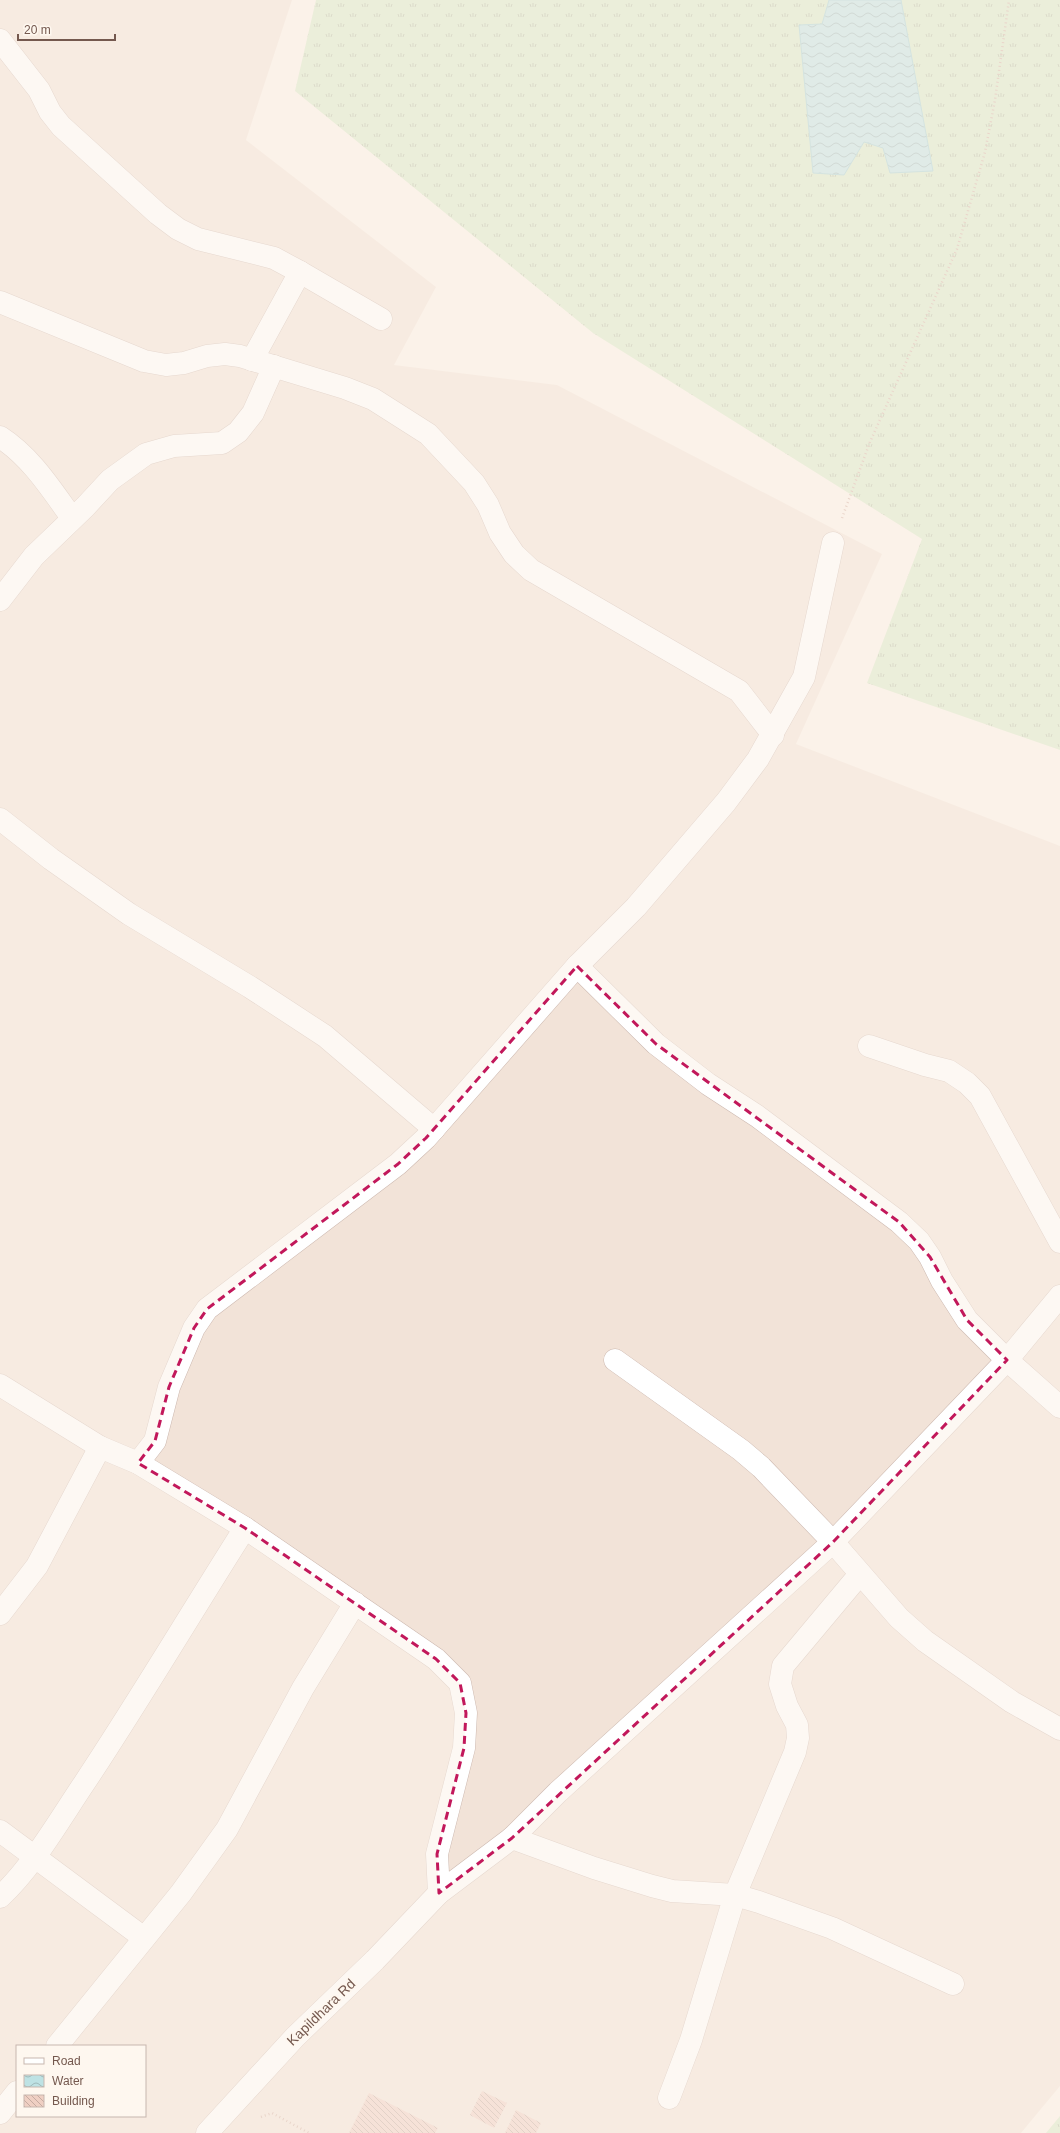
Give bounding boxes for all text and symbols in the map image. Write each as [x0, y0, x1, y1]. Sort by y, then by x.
scale bar [18, 16, 115, 42]
text: 20 m [24, 23, 51, 37]
street label: Kapildhara Rd [284, 1975, 358, 2049]
legend [16, 2045, 146, 2117]
text: Road [52, 2054, 81, 2068]
text: Water [52, 2074, 84, 2088]
text: Building [52, 2094, 95, 2108]

